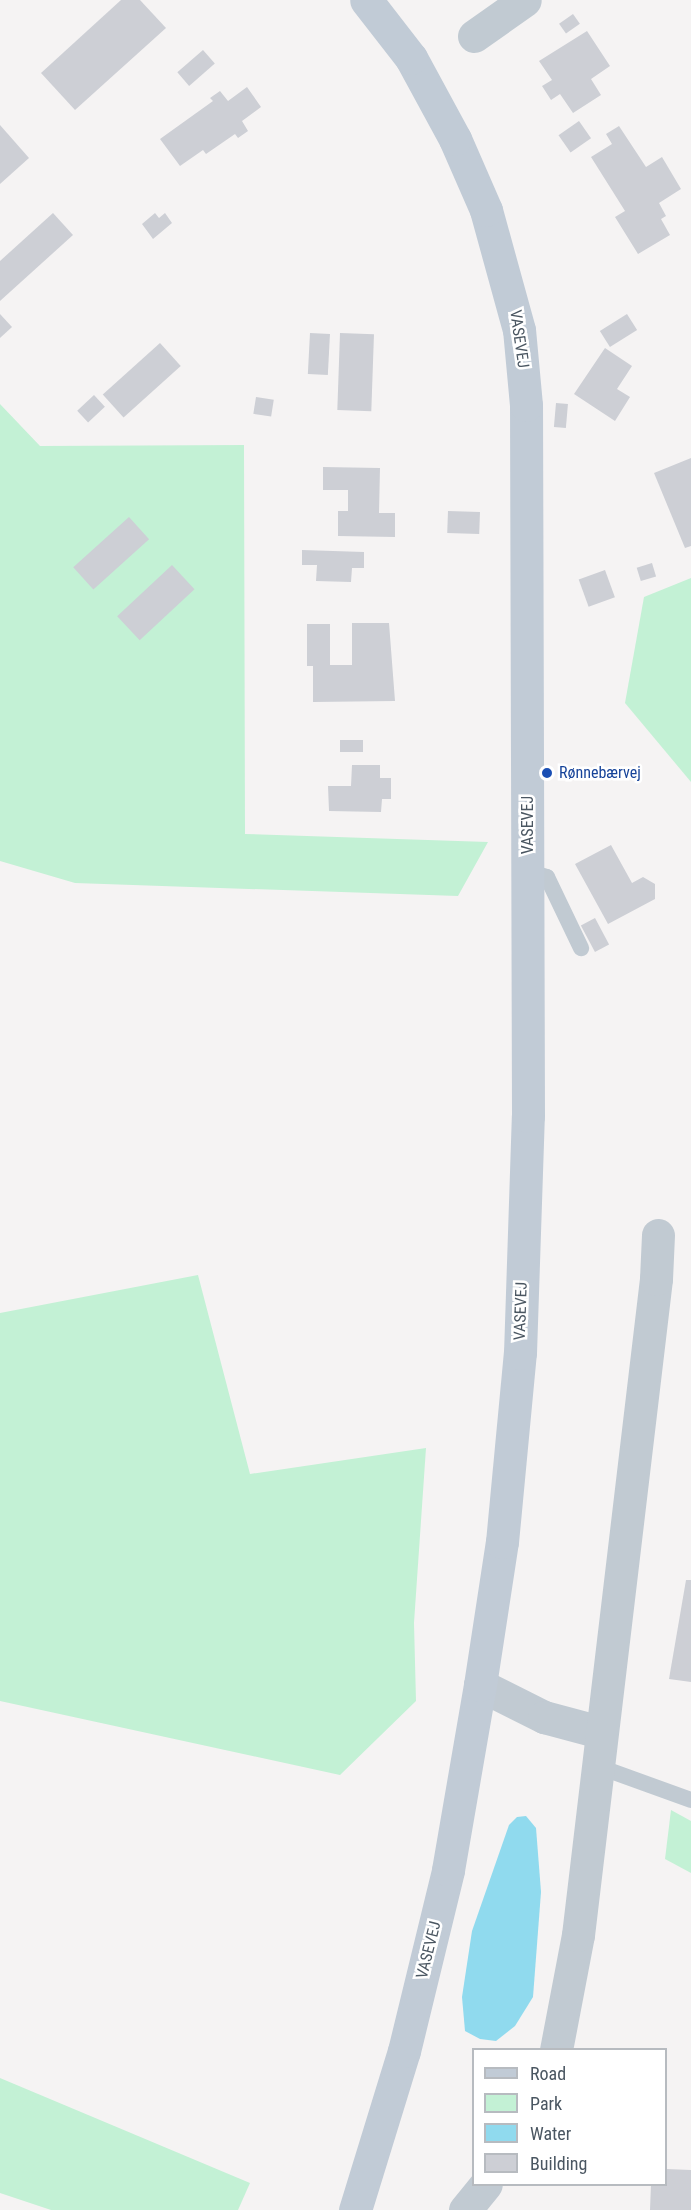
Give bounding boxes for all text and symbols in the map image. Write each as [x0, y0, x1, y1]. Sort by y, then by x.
street label: VASEVEJ [505, 309, 533, 369]
place label: Rønnebærvej [559, 763, 641, 783]
marker: Rønnebærvej [540, 766, 554, 780]
street label: VASEVEJ [518, 796, 538, 854]
street label: VASEVEJ [510, 1281, 532, 1341]
street label: VASEVEJ [413, 1919, 445, 1981]
legend [472, 2048, 667, 2186]
text: Road [530, 2063, 566, 2084]
text: Park [530, 2093, 562, 2114]
text: Water [530, 2123, 571, 2144]
text: Building [530, 2153, 587, 2174]

